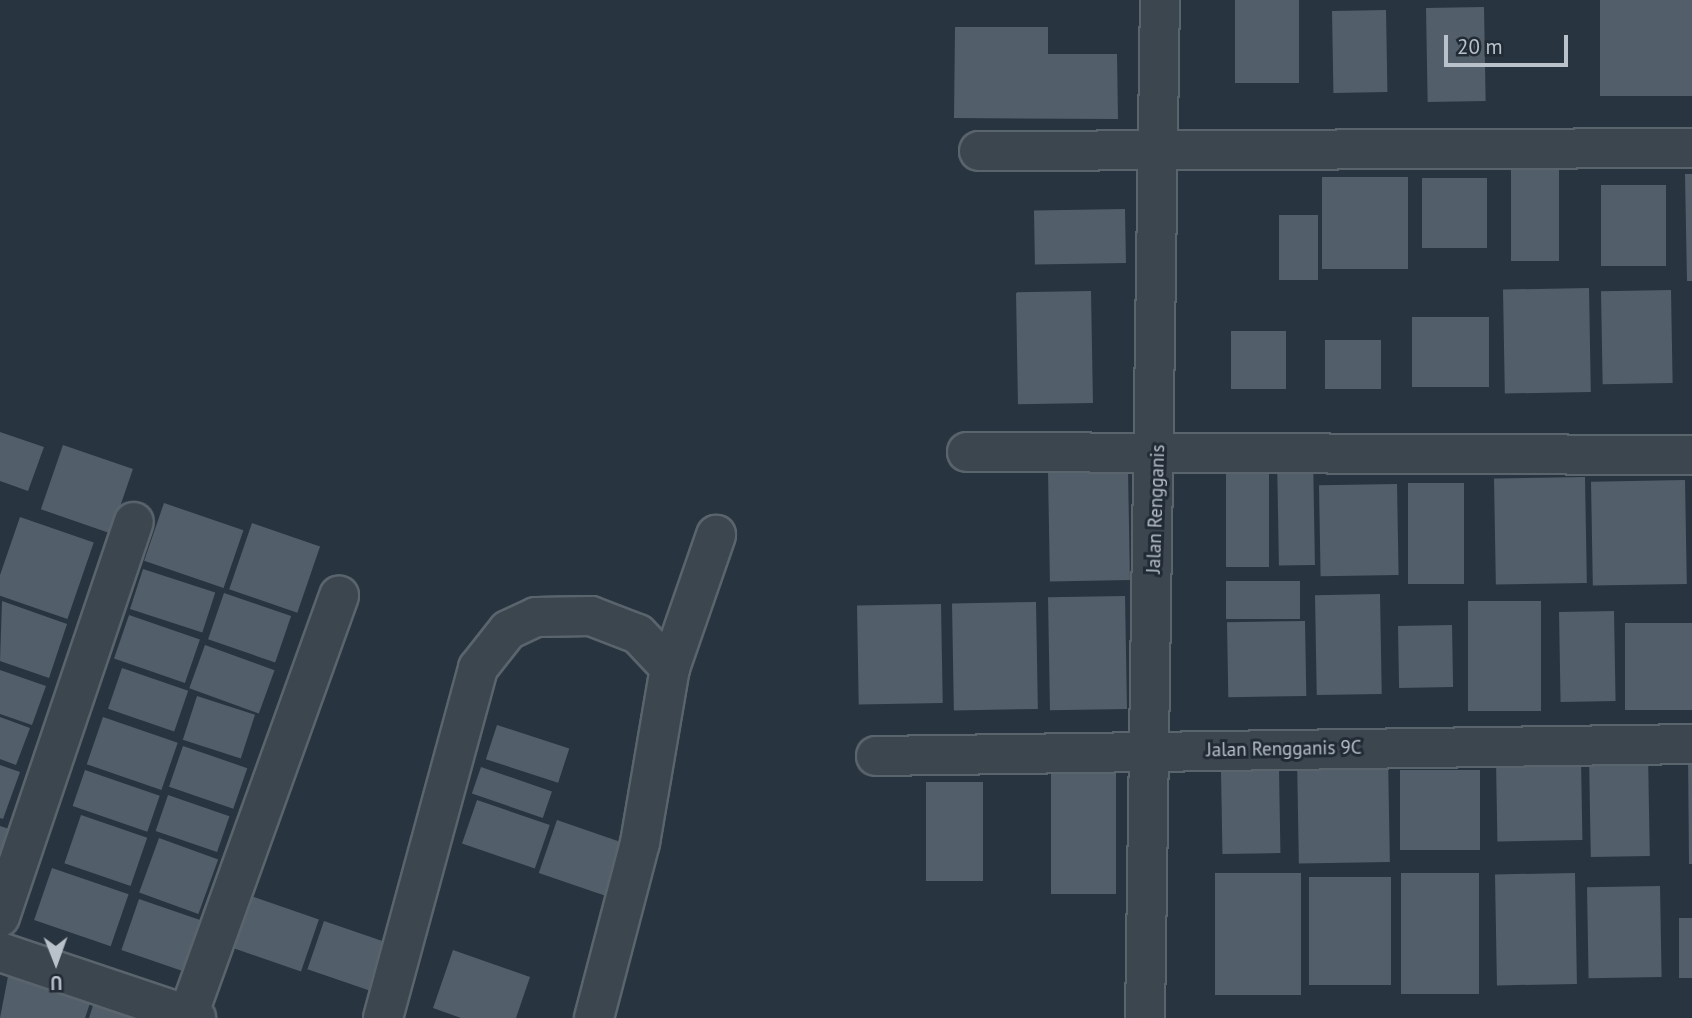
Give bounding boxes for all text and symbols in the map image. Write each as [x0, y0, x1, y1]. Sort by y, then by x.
scale bar [1447, 21, 1571, 65]
text: 20 m [1457, 33, 1503, 60]
street label: Jalan Rengganis [1142, 444, 1170, 574]
street label: Jalan Rengganis 9C [1206, 736, 1362, 762]
north arrow [21, 927, 91, 997]
text: U [50, 971, 63, 995]

